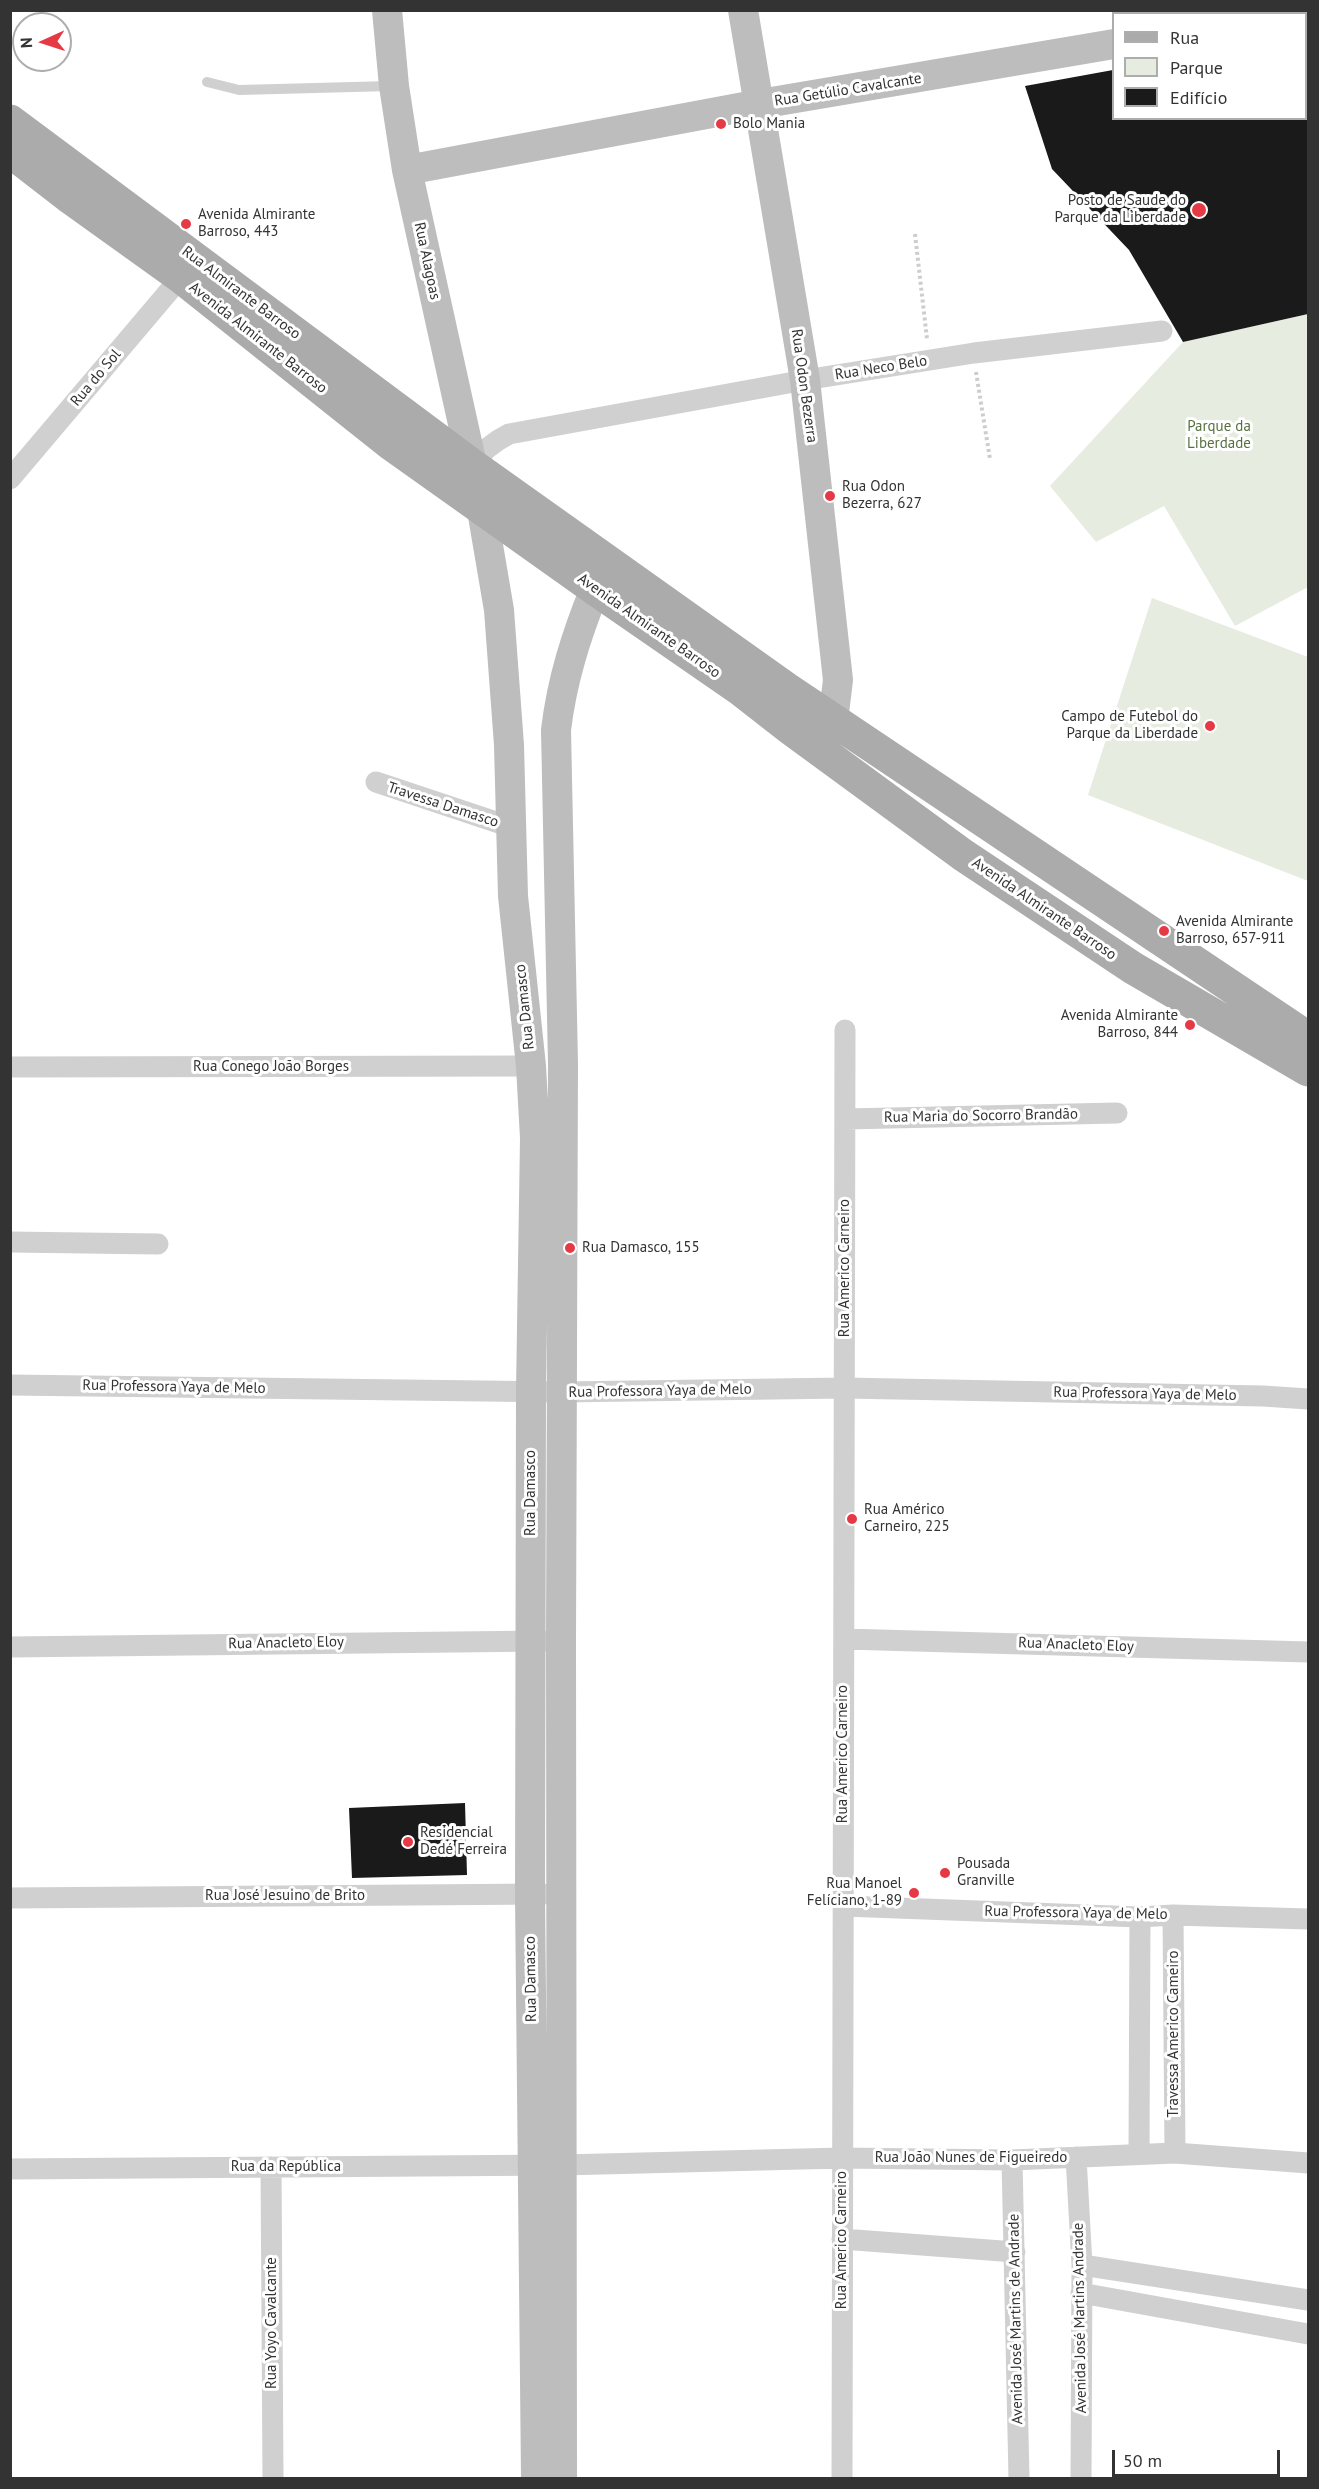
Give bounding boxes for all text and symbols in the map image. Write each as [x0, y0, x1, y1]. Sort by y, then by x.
north arrow [12, 12, 72, 72]
legend [1112, 12, 1307, 120]
text: Rua [1170, 26, 1199, 49]
text: N [16, 37, 36, 49]
text: Parque [1170, 56, 1223, 79]
street label: Rua Getúlio Cavalcante [773, 69, 923, 111]
text: Edifício [1170, 86, 1227, 109]
place label: Bolo Mania [733, 115, 805, 133]
marker: Bolo Mania [714, 117, 728, 131]
place label: Posto de Saude do Parque da Liberdade [1055, 192, 1186, 227]
marker: Posto de Saude do Parque da Liberdade [1190, 201, 1208, 219]
place label: Avenida Almirante Barroso, 443 [198, 206, 315, 241]
marker: Avenida Almirante Barroso, 443 [179, 217, 193, 231]
street label: Rua Alagoas [410, 221, 444, 301]
street label: Rua Almirante Barroso [178, 243, 304, 343]
street label: Avenida Almirante Barroso [185, 279, 331, 397]
street label: Rua Odon Bezerra [787, 328, 821, 444]
street label: Rua do Sol [67, 346, 125, 410]
street label: Rua Neco Belo [834, 352, 928, 384]
park label: Parque da Liberdade [1187, 418, 1251, 453]
place label: Rua Odon Bezerra, 627 [842, 478, 922, 513]
marker: Rua Odon Bezerra, 627 [823, 489, 837, 503]
street label: Avenida Almirante Barroso [574, 570, 724, 682]
place label: Campo de Futebol do Parque da Liberdade [1061, 708, 1198, 743]
marker: Campo de Futebol do Parque da Liberdade [1203, 719, 1217, 733]
street label: Travessa Damasco [385, 779, 501, 831]
street label: Avenida Almirante Barroso [968, 854, 1120, 964]
place label: Avenida Almirante Barroso, 657-911 [1176, 913, 1293, 948]
marker: Avenida Almirante Barroso, 657-911 [1157, 924, 1171, 938]
street label: Rua Damasco [512, 963, 538, 1051]
place label: Avenida Almirante Barroso, 844 [1061, 1007, 1178, 1042]
marker: Avenida Almirante Barroso, 844 [1183, 1018, 1197, 1032]
street label: Rua Conego João Borges [193, 1058, 349, 1076]
street label: Rua Maria do Socorro Brandão [884, 1105, 1078, 1127]
street label: Rua Americo Carneiro [836, 1199, 854, 1337]
place label: Rua Damasco, 155 [582, 1239, 700, 1257]
marker: Rua Damasco, 155 [563, 1241, 577, 1255]
street label: Rua Professora Yaya de Melo [82, 1376, 266, 1398]
street label: Rua Professora Yaya de Melo [568, 1380, 752, 1402]
street label: Rua Professora Yaya de Melo [1053, 1383, 1237, 1405]
street label: Rua Damasco [522, 1450, 540, 1536]
place label: Rua Américo Carneiro, 225 [864, 1501, 950, 1536]
marker: Rua Américo Carneiro, 225 [845, 1512, 859, 1526]
street label: Rua Anacleto Eloy [228, 1633, 344, 1653]
street label: Rua Anacleto Eloy [1018, 1634, 1134, 1656]
street label: Rua Americo Carneiro [834, 1685, 852, 1823]
place label: Residencial Dedé Ferreira [420, 1824, 507, 1859]
marker: Residencial Dedé Ferreira [401, 1835, 415, 1849]
place label: Pousada Granville [957, 1855, 1015, 1890]
marker: Pousada Granville [938, 1866, 952, 1880]
place label: Rua Manoel Felíciano, 1-89 [807, 1875, 902, 1910]
marker: Rua Manoel Felíciano, 1-89 [907, 1886, 921, 1900]
street label: Rua José Jesuino de Brito [205, 1887, 365, 1905]
street label: Rua Professora Yaya de Melo [984, 1902, 1168, 1924]
street label: Rua Damasco [521, 1936, 541, 2022]
street label: Travessa Americo Cameiro [1165, 1951, 1183, 2117]
street label: Rua João Nunes de Figueiredo [875, 2149, 1067, 2167]
street label: Rua da República [231, 2158, 341, 2176]
street label: Rua Americo Carneiro [833, 2171, 851, 2309]
street label: Avenida José Martins de Andrade [1005, 2214, 1027, 2424]
street label: Avenida José Martins Andrade [1069, 2222, 1091, 2414]
street label: Rua Yoyo Cavalcante [263, 2257, 281, 2389]
scale bar [1115, 2438, 1283, 2476]
text: 50 m [1123, 2449, 1162, 2472]

